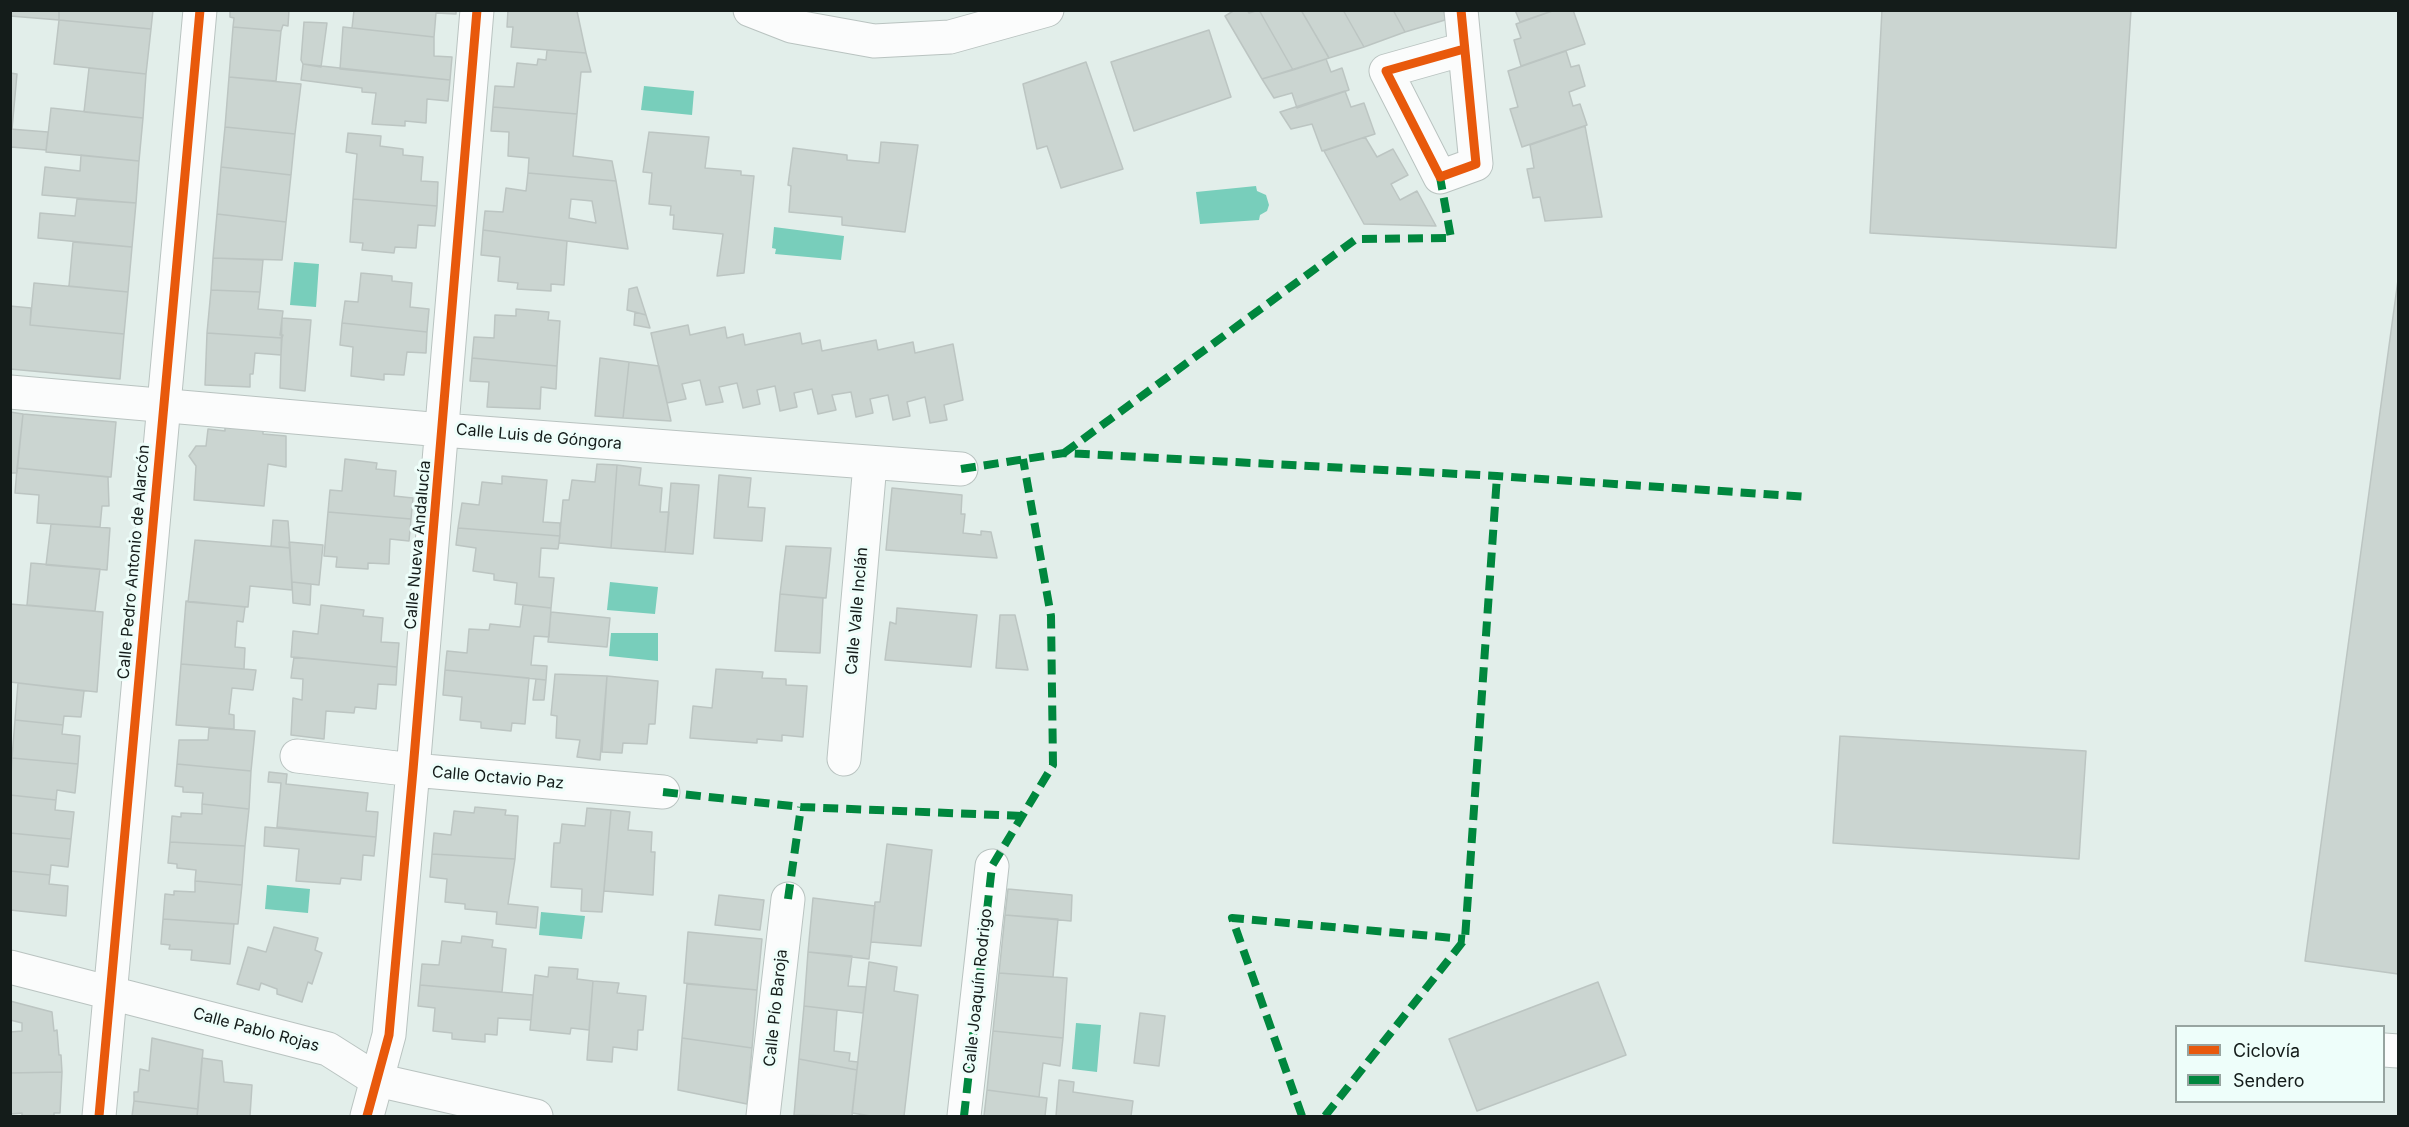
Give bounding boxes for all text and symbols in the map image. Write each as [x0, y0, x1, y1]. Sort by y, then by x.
street label: Calle Luis de Góngora [455, 420, 623, 454]
street label: Calle Pedro Antonio de Alarcón [114, 444, 154, 680]
street label: Calle Nueva Andalucía [401, 460, 435, 630]
street label: Calle Valle Inclán [842, 546, 872, 676]
street label: Calle Octavio Paz [431, 763, 565, 793]
street label: Calle Joaquín Rodrigo [960, 907, 996, 1075]
street label: Calle Pío Baroja [760, 948, 792, 1068]
street label: Calle Pablo Rojas [191, 1004, 321, 1056]
legend [2175, 1025, 2385, 1103]
text: Ciclovía [2233, 1040, 2300, 1061]
text: Sendero [2233, 1070, 2304, 1091]

